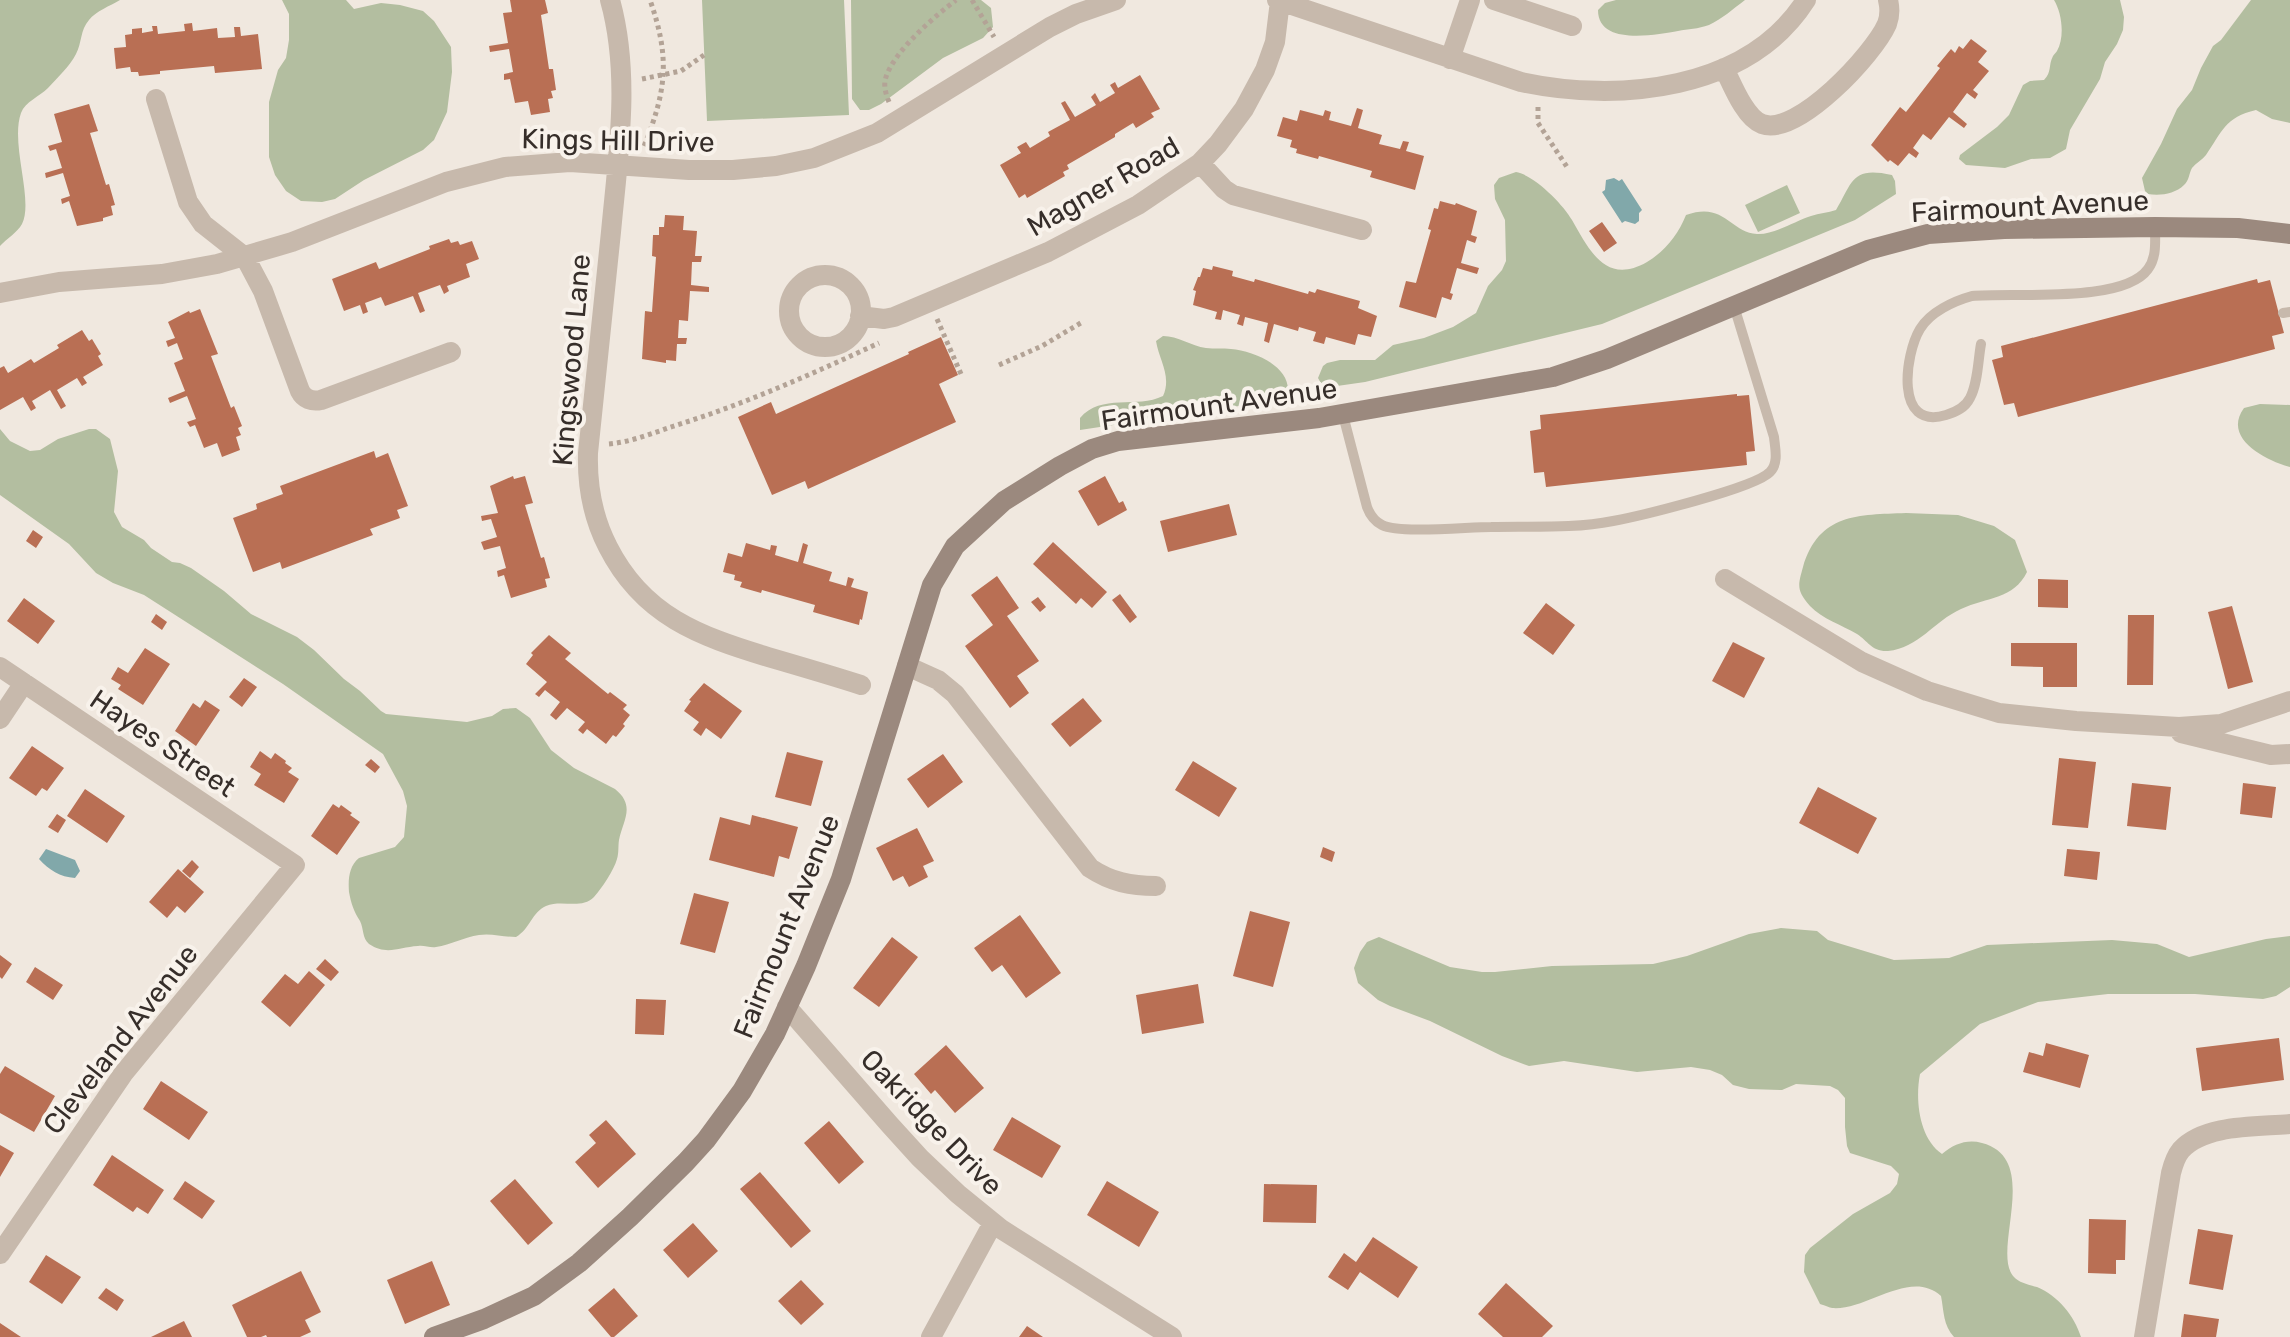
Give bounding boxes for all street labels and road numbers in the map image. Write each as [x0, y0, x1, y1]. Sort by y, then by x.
street label: Kings Hill Drive [521, 122, 715, 159]
street label: Magner Road [1021, 130, 1185, 243]
street label: Fairmount Avenue [1910, 184, 2150, 229]
street label: Kingswood Lane [546, 253, 597, 467]
street label: Fairmount Avenue [1099, 372, 1339, 437]
street label: Hayes Street [84, 683, 242, 804]
street label: Fairmount Avenue [727, 810, 846, 1043]
street label: Cleveland Avenue [36, 938, 205, 1141]
street label: Oakridge Drive [854, 1043, 1009, 1202]

